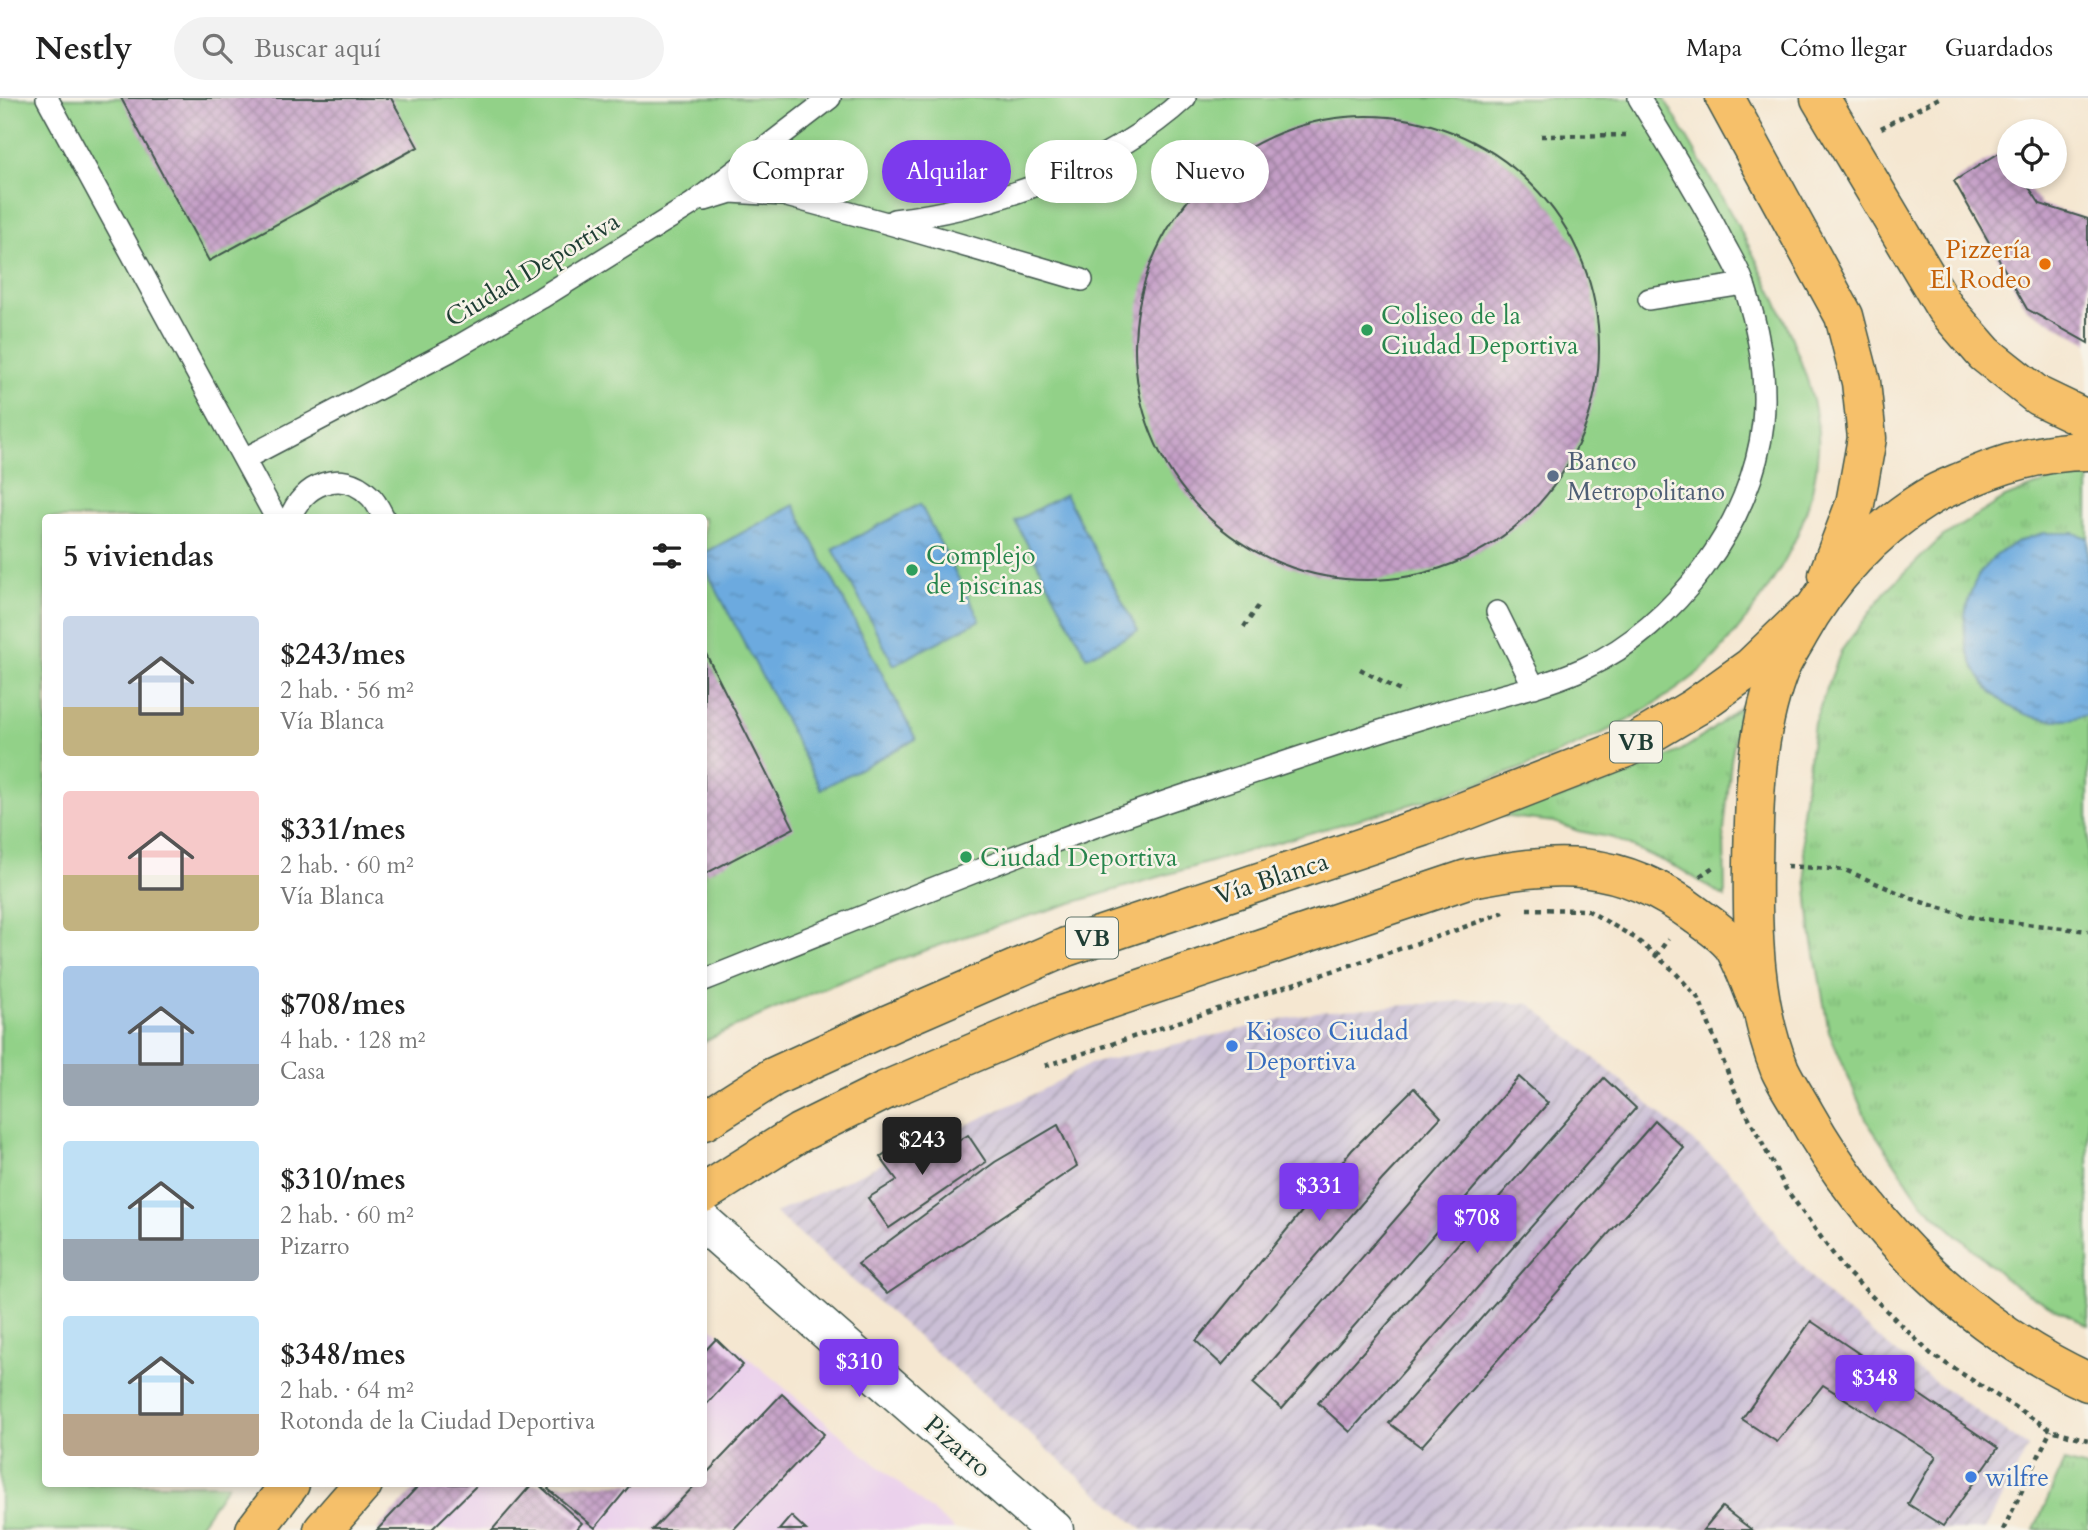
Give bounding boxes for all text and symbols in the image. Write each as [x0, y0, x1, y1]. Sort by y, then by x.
search box [174, 17, 664, 80]
text: Nestly [35, 26, 132, 71]
icon: search [198, 29, 236, 67]
text: Buscar aquí [254, 31, 381, 66]
text: Mapa [1686, 32, 1742, 65]
text: Cómo llegar [1780, 32, 1907, 65]
text: Guardados [1945, 32, 2053, 65]
map controls [1997, 119, 2067, 189]
button: locate [1997, 119, 2067, 189]
chip: Comprar [728, 140, 868, 203]
chip: Alquilar [882, 140, 1011, 203]
chip: Filtros [1025, 140, 1137, 203]
chip: Nuevo [1151, 140, 1269, 203]
street label: Ciudad Deportiva [439, 204, 626, 335]
place label: Pizzería El Rodeo [1930, 232, 2031, 297]
marker: Pizzería El Rodeo [2037, 256, 2053, 272]
place label: Coliseo de la Ciudad Deportiva [1381, 298, 1579, 363]
marker: Coliseo de la Ciudad Deportiva [1359, 322, 1375, 338]
place label: Banco Metropolitano [1567, 444, 1725, 509]
marker: Banco Metropolitano [1545, 468, 1561, 484]
text: 5 viviendas [63, 536, 214, 577]
icon: filters [648, 537, 686, 575]
place label: Complejo de piscinas [926, 538, 1042, 603]
marker: Complejo de piscinas [904, 562, 920, 578]
text: $243/mes [280, 634, 406, 675]
icon: home [119, 644, 203, 728]
text: 2 hab. · 56 m² [280, 675, 414, 706]
text: Vía Blanca [280, 706, 384, 737]
road number: VB [1610, 722, 1662, 762]
text: $331/mes [280, 809, 406, 850]
icon: home [119, 819, 203, 903]
place label: Ciudad Deportiva [980, 840, 1178, 875]
street label: Vía Blanca [1210, 844, 1333, 913]
marker: Ciudad Deportiva [958, 849, 974, 865]
text: 2 hab. · 60 m² [280, 850, 414, 881]
text: Vía Blanca [280, 881, 384, 912]
road number: VB [1066, 918, 1118, 958]
text: $708/mes [280, 984, 406, 1025]
icon: home [119, 994, 203, 1078]
place label: Kiosco Ciudad Deportiva [1246, 1014, 1409, 1079]
text: 4 hab. · 128 m² [280, 1025, 426, 1056]
marker: Kiosco Ciudad Deportiva [1224, 1038, 1240, 1054]
text: Casa [280, 1056, 325, 1087]
pin: $243 [881, 1118, 963, 1177]
text: $243 [898, 1124, 946, 1155]
text: $310/mes [280, 1159, 406, 1200]
pin: $331 [1278, 1164, 1360, 1223]
icon: home [119, 1169, 203, 1253]
text: $331 [1295, 1170, 1343, 1201]
pin: $708 [1436, 1196, 1518, 1255]
text: 2 hab. · 60 m² [280, 1200, 414, 1231]
text: $708 [1453, 1202, 1501, 1233]
text: Pizarro [280, 1231, 350, 1262]
text: $348/mes [280, 1334, 406, 1375]
pin: $310 [818, 1340, 900, 1399]
icon: home [119, 1344, 203, 1428]
text: $310 [835, 1346, 883, 1377]
pin: $348 [1834, 1356, 1916, 1415]
text: $348 [1851, 1362, 1899, 1393]
text: 2 hab. · 64 m² [280, 1375, 414, 1406]
text: Rotonda de la Ciudad Deportiva [280, 1406, 595, 1437]
street label: Pizarro [917, 1407, 999, 1485]
place label: wilfre [1985, 1460, 2049, 1495]
marker: wilfre [1963, 1469, 1979, 1485]

